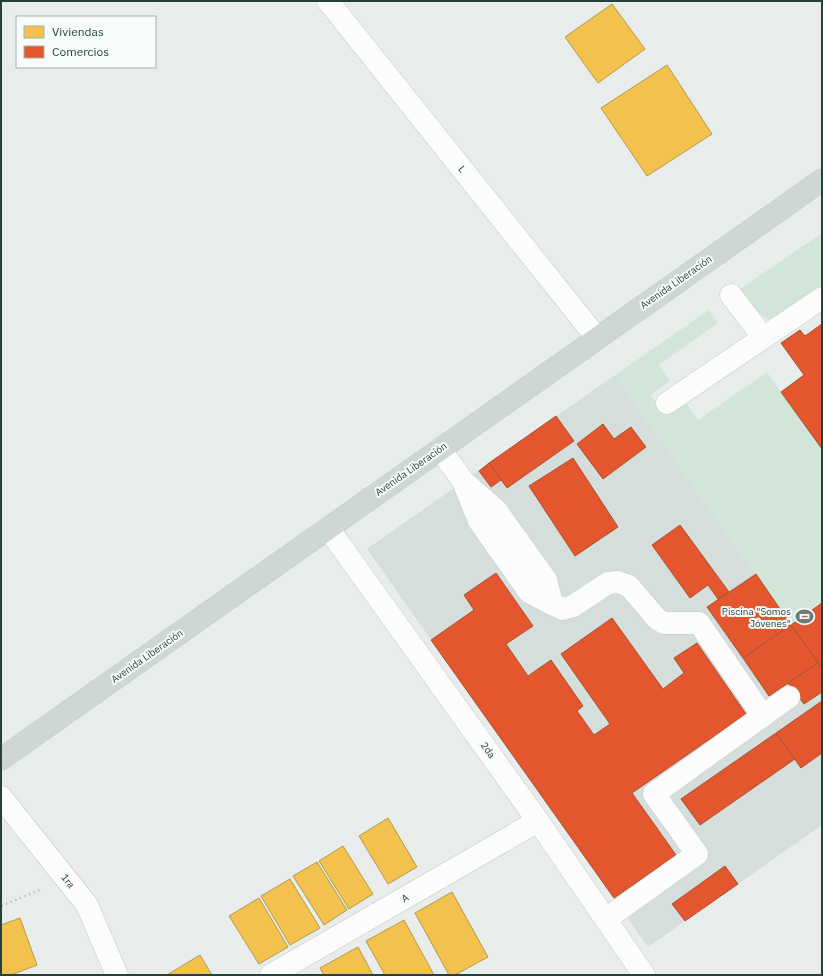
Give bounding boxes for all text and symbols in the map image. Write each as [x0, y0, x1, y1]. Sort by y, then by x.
legend [16, 16, 156, 68]
text: Viviendas [52, 24, 104, 39]
text: Comercios [52, 44, 109, 59]
street label: L [455, 163, 469, 175]
street label: Avenida Liberación [638, 252, 714, 312]
street label: Avenida Liberación [373, 439, 449, 499]
place label: Piscina "Somos Jóvenes" [722, 605, 791, 630]
sports icon: Piscina "Somos Jóvenes" [794, 607, 814, 627]
street label: Avenida Liberación [109, 626, 185, 686]
street label: 2da [478, 739, 499, 761]
street label: 1ra [58, 871, 78, 891]
street label: A [399, 890, 412, 905]

